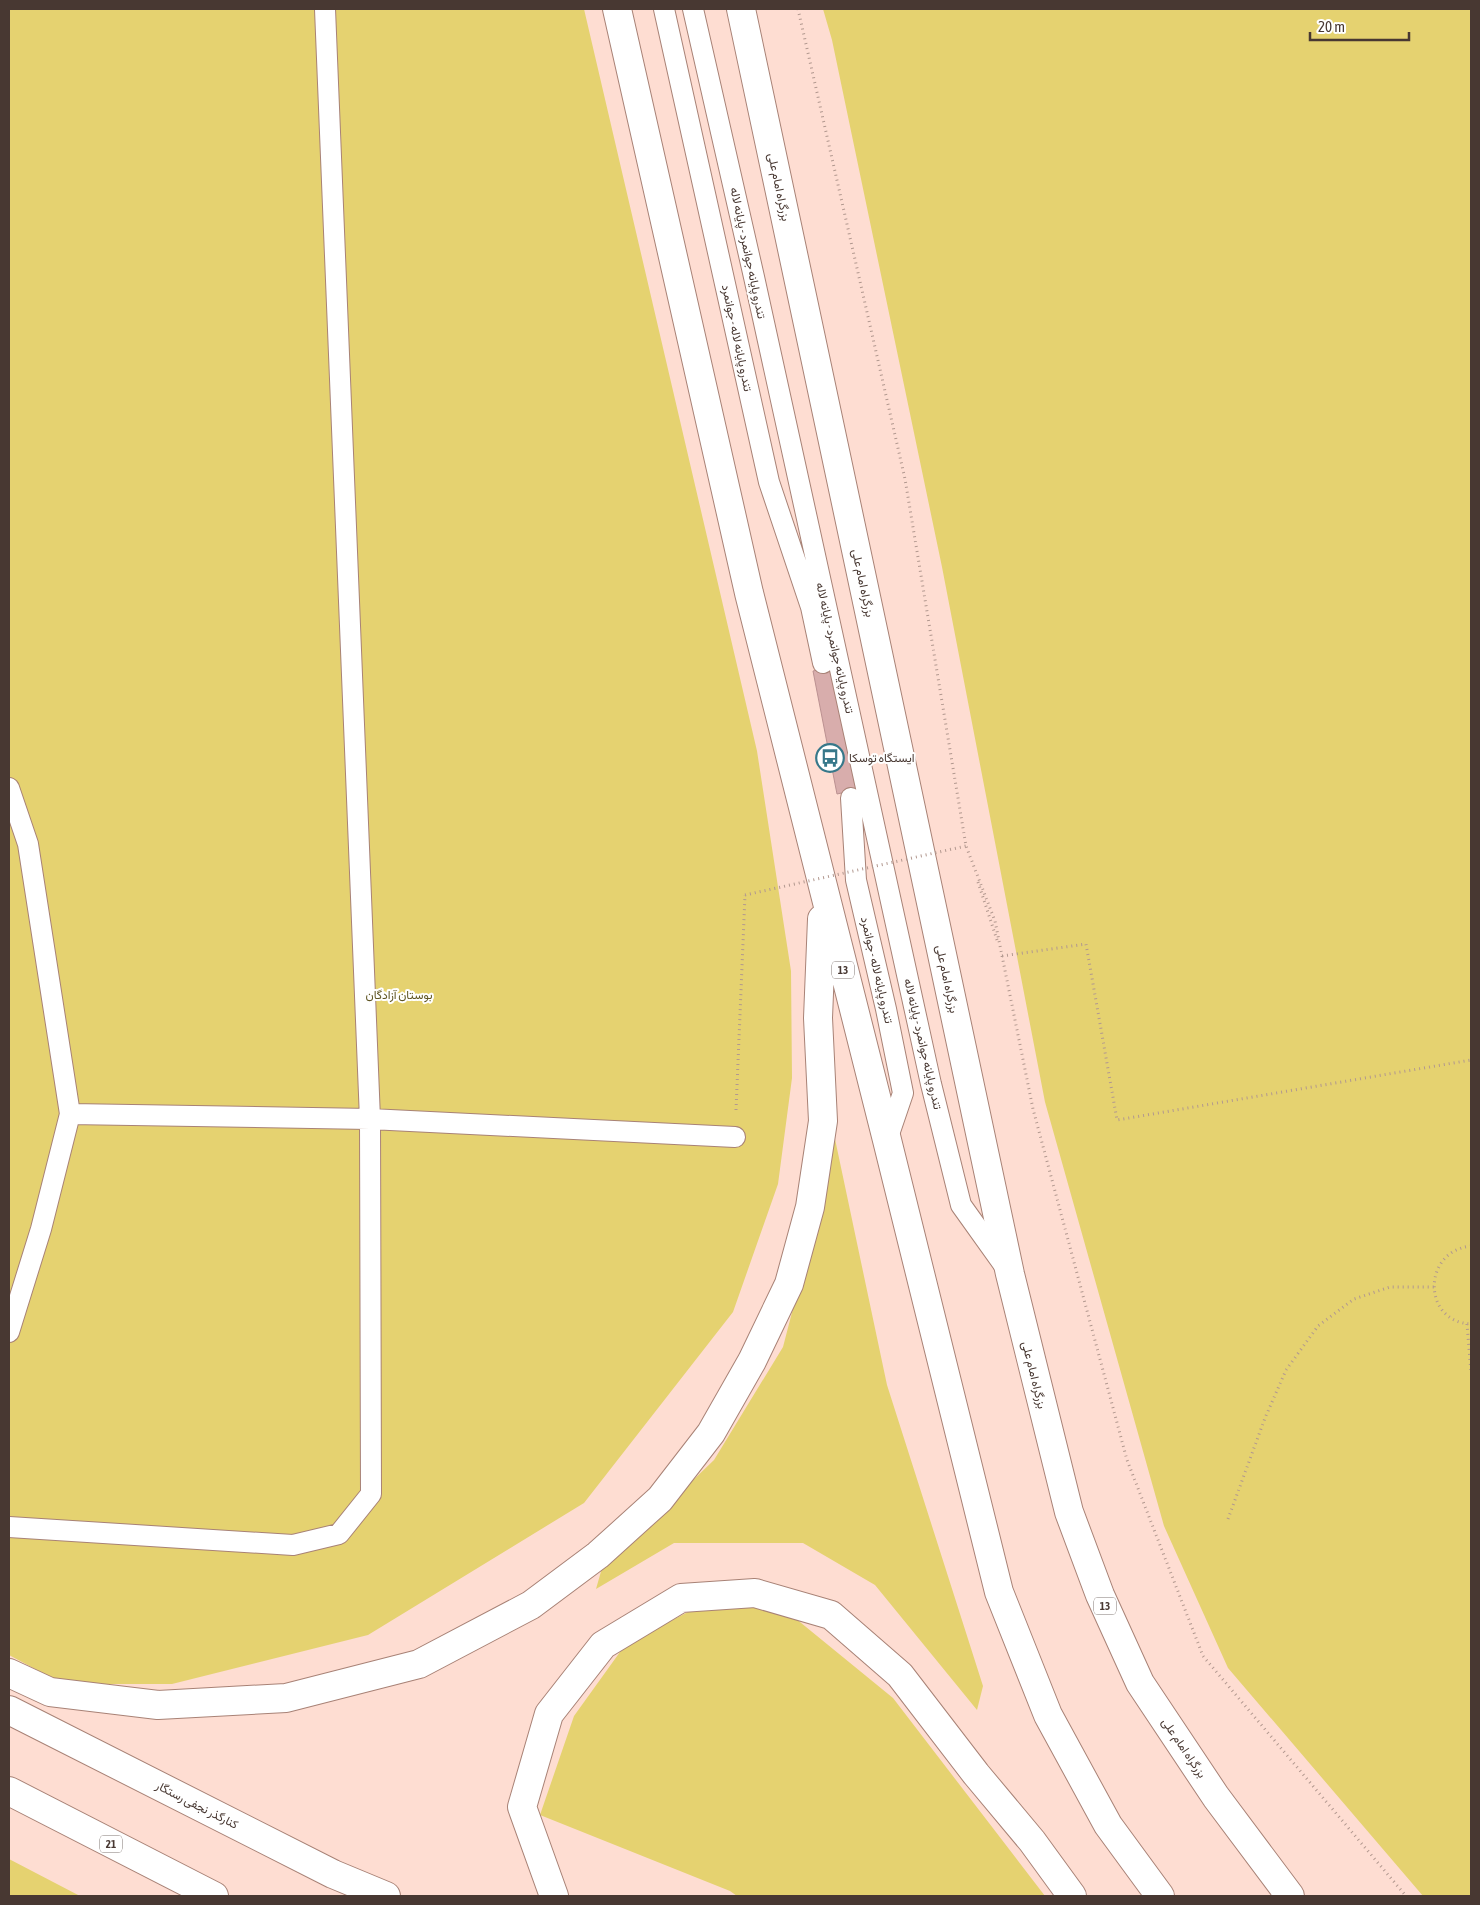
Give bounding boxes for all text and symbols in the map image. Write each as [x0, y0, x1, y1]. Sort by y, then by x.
scale bar [1310, 10, 1409, 42]
text: 20 m [1318, 18, 1345, 35]
street label: بزرگراه امام علی [764, 152, 793, 222]
street label: تندرو پایانه جوانمرد - پایانه لاله [726, 186, 769, 320]
street label: تندرو پایانه لاله - جوانمرد [718, 283, 755, 393]
street label: بزرگراه امام علی [848, 548, 877, 618]
street label: تندرو پایانه جوانمرد - پایانه لاله [812, 581, 857, 715]
bus stop icon: ایستگاه توسکا [815, 743, 845, 773]
place label: ایستگاه توسکا [849, 751, 915, 766]
street label: تندرو پایانه لاله - جوانمرد [857, 915, 896, 1025]
street label: بزرگراه امام علی [932, 944, 961, 1014]
road number: 13 [832, 962, 854, 978]
street label: تندرو پایانه جوانمرد - پایانه لاله [900, 977, 945, 1111]
park label: بوستان آزادگان [366, 988, 432, 1003]
street label: بزرگراه امام علی [1018, 1340, 1049, 1410]
road number: 13 [1094, 1598, 1116, 1614]
street label: بزرگراه امام علی [1158, 1715, 1209, 1781]
street label: کنارگذر نجفی رستگار [152, 1778, 241, 1833]
road number: 21 [100, 1836, 122, 1852]

